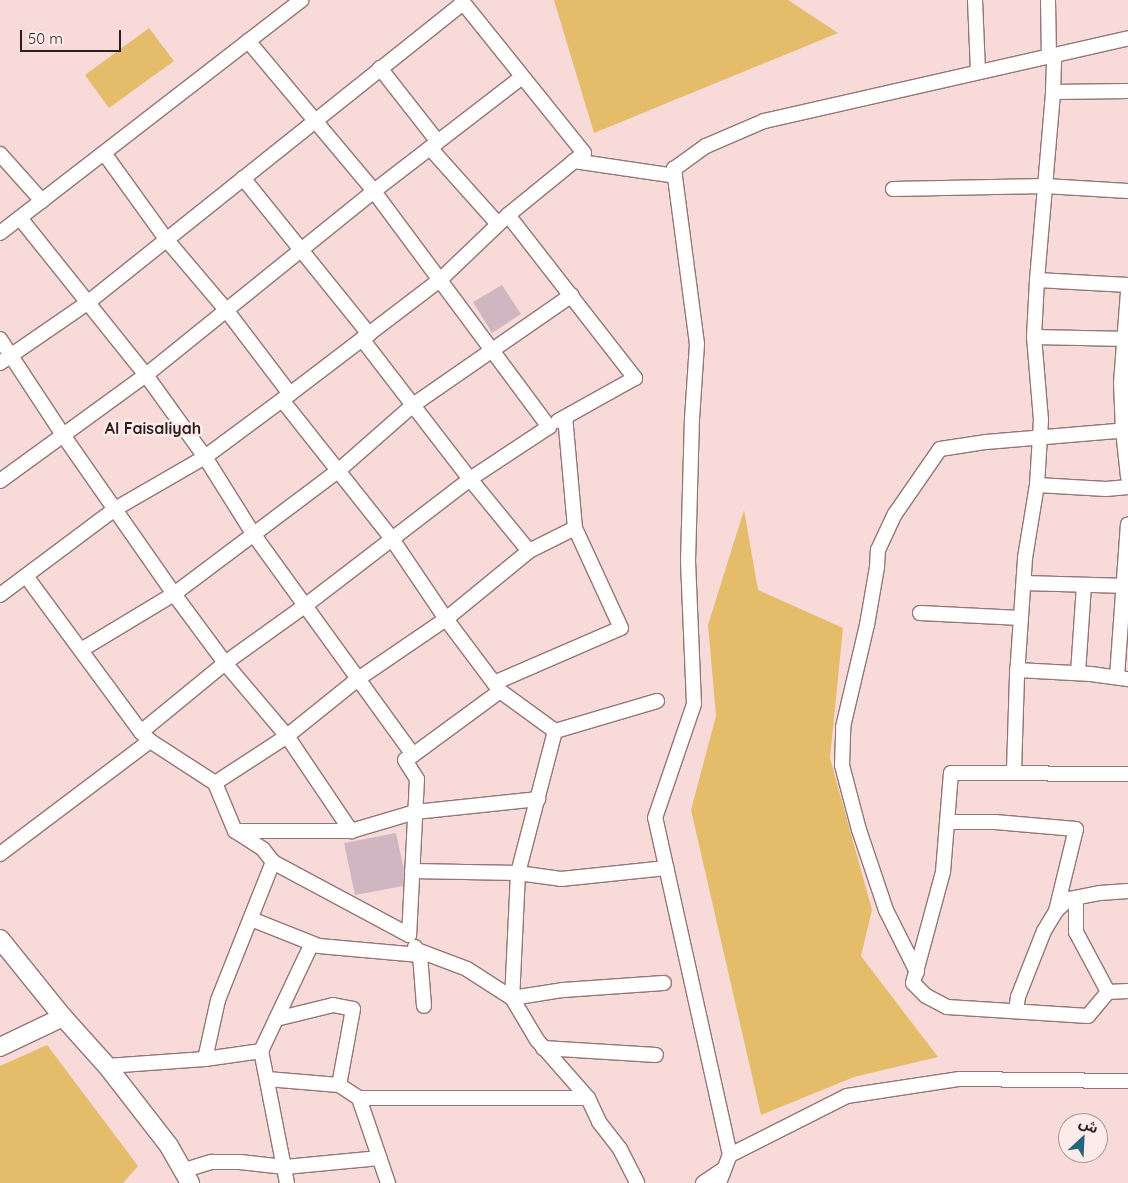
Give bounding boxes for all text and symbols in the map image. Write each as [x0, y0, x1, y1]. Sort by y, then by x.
scale bar [22, 20, 124, 52]
text: 50 m [28, 29, 63, 48]
district label: Al Faisaliyah [105, 418, 201, 438]
north arrow [1058, 1113, 1108, 1163]
text: ش [1076, 1113, 1101, 1138]

